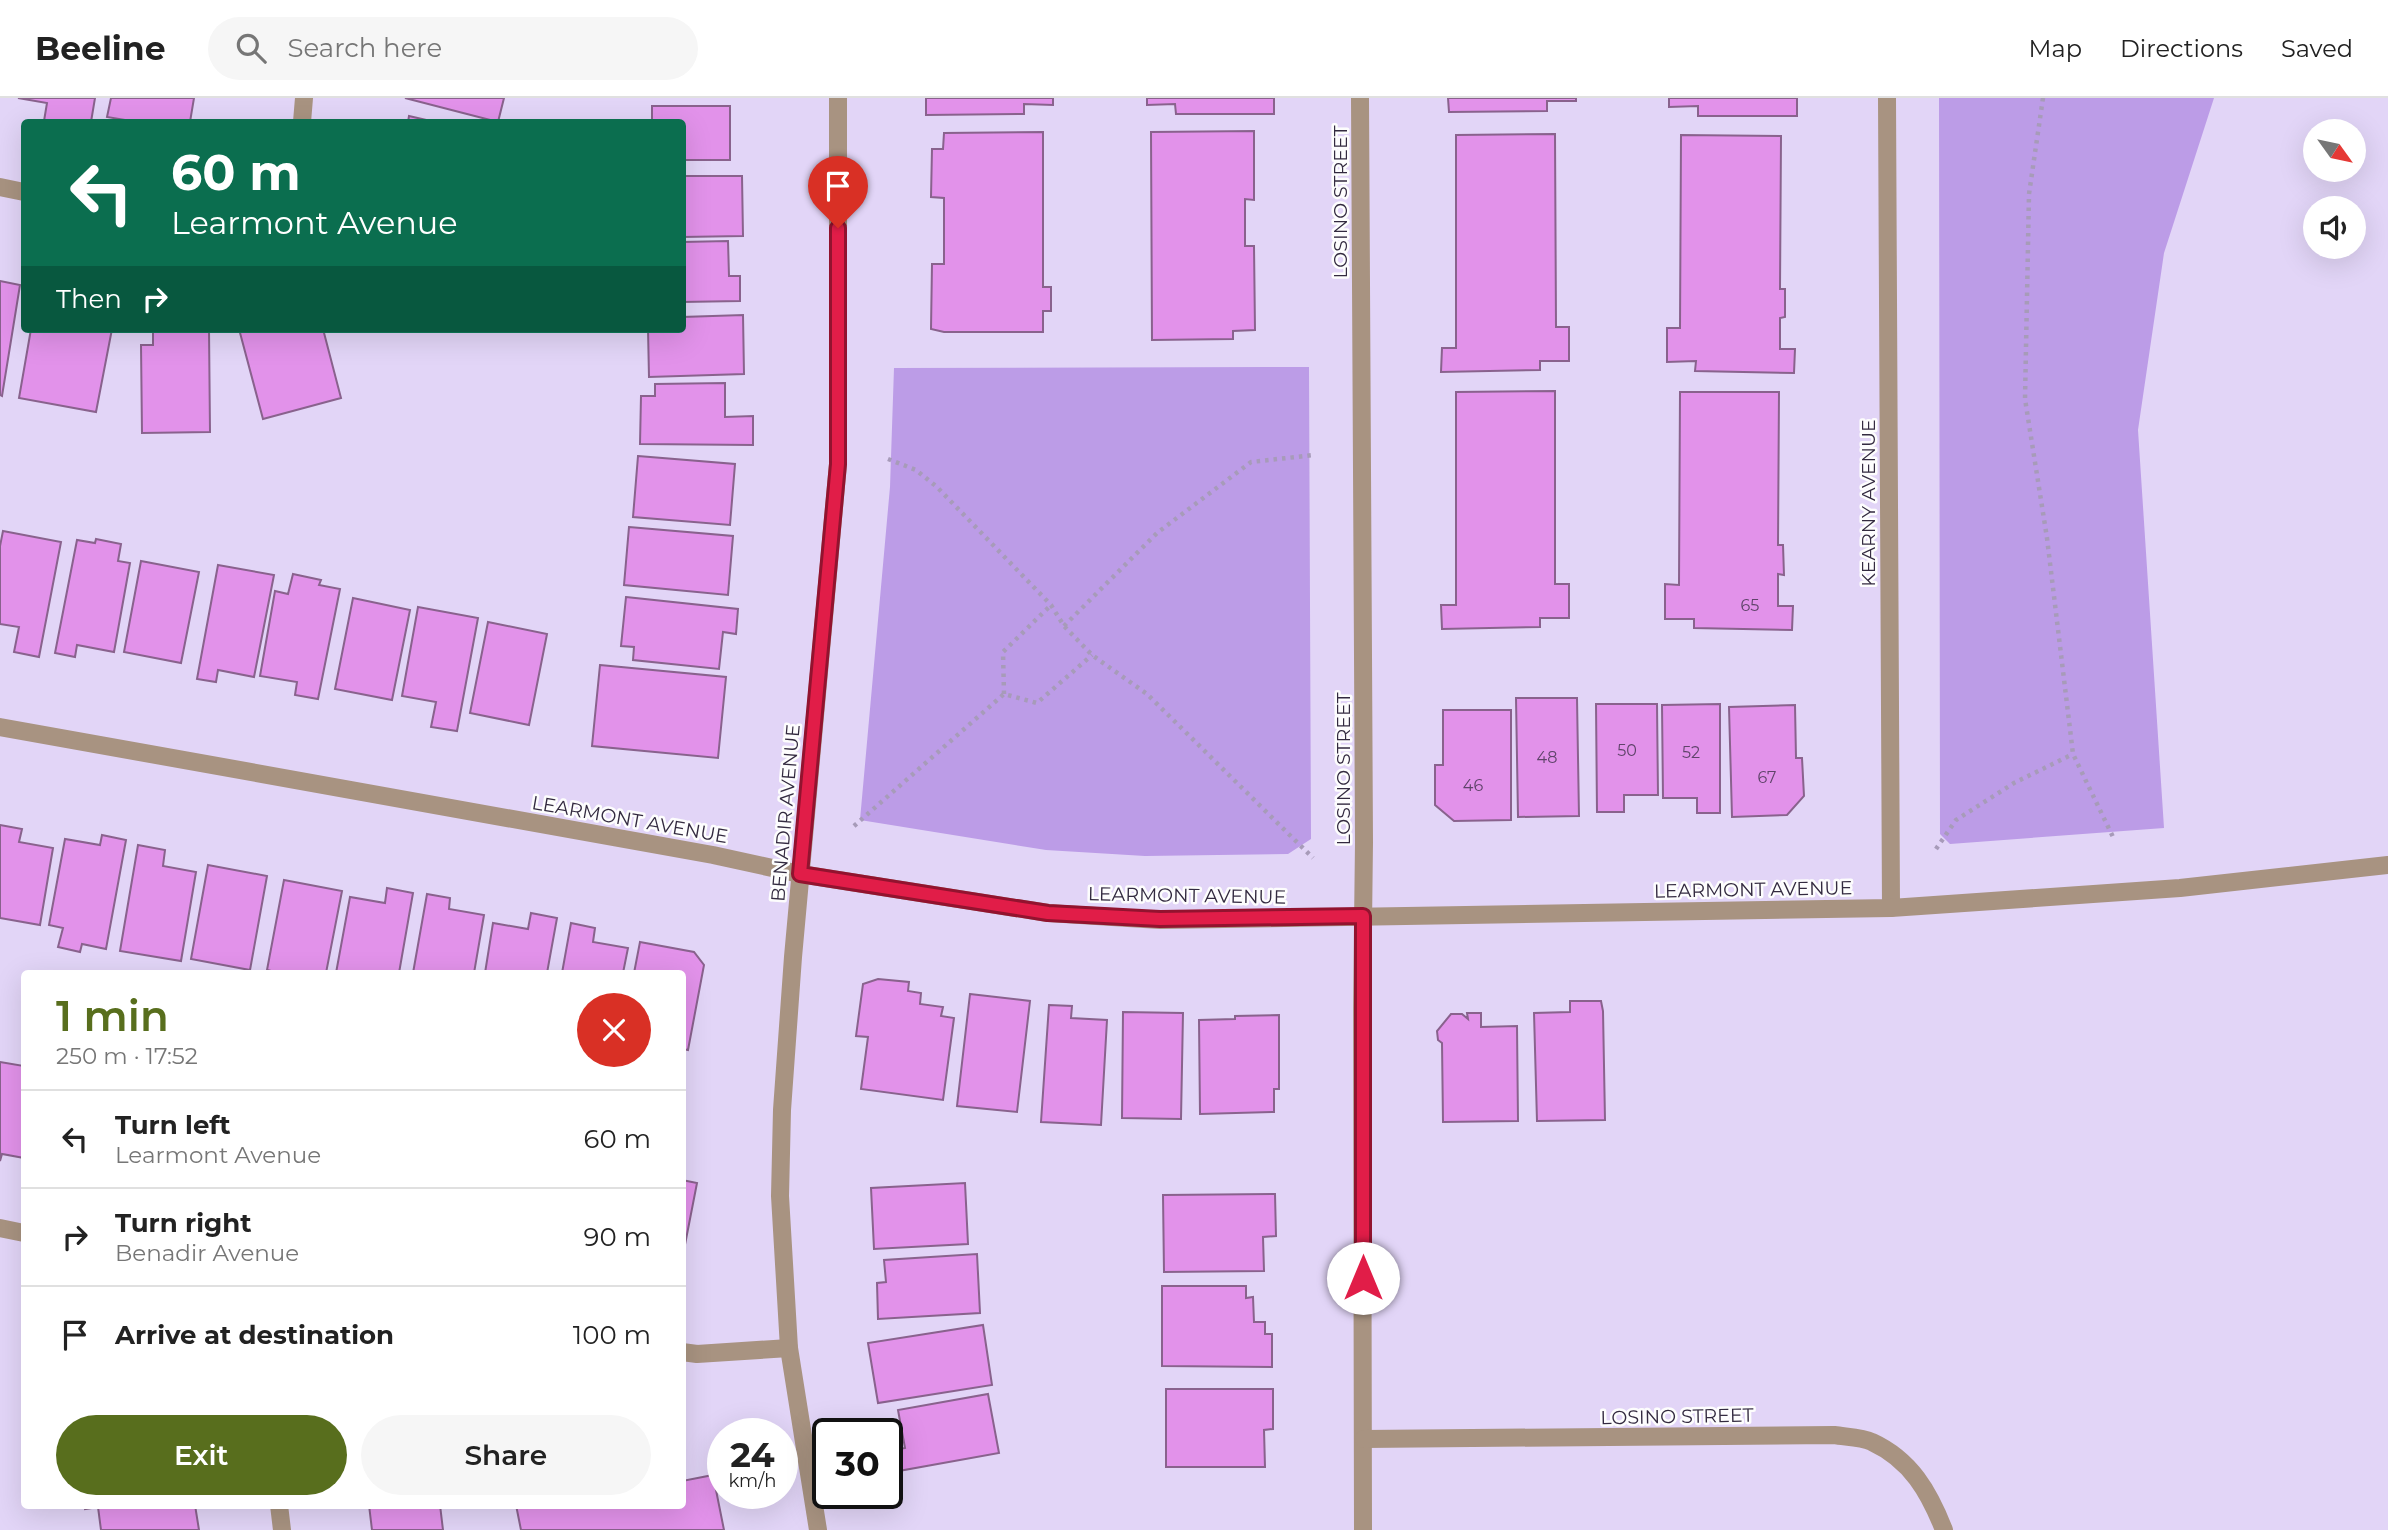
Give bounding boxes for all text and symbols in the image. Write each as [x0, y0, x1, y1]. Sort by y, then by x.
search box [208, 17, 698, 80]
text: Beeline [35, 28, 166, 68]
icon: search [232, 29, 270, 67]
text: Search here [288, 32, 442, 64]
text: Map [2029, 34, 2082, 63]
text: Directions [2120, 34, 2243, 63]
text: Saved [2281, 34, 2353, 63]
north arrow [2303, 119, 2366, 182]
map controls [2303, 119, 2366, 259]
street label: LOSINO STREET [1329, 125, 1352, 279]
text: 60 m [171, 143, 301, 202]
icon: left [56, 147, 147, 238]
pin [808, 156, 868, 228]
icon: arrive [819, 167, 857, 205]
button: sound [2303, 196, 2366, 259]
text: Learmont Avenue [171, 203, 458, 242]
icon: right [136, 280, 174, 318]
text: Then [56, 283, 122, 315]
street label: KEARNY AVENUE [1857, 419, 1880, 587]
house number: 65 [1741, 596, 1759, 615]
street label: LOSINO STREET [1332, 692, 1355, 846]
street label: BENADIR AVENUE [766, 723, 805, 903]
house number: 50 [1617, 741, 1637, 760]
house number: 52 [1682, 743, 1700, 762]
house number: 48 [1537, 748, 1557, 767]
house number: 67 [1757, 768, 1777, 787]
house number: 46 [1463, 776, 1483, 795]
street label: LEARMONT AVENUE [530, 791, 730, 848]
street label: LEARMONT AVENUE [1654, 876, 1852, 903]
street label: LEARMONT AVENUE [1088, 882, 1286, 909]
text: 1 min [56, 990, 169, 1042]
button: close [577, 993, 651, 1067]
text: 250 m · 17:52 [56, 1042, 198, 1070]
text: Turn left [115, 1109, 231, 1141]
icon: left [56, 1120, 94, 1158]
text: 60 m [584, 1123, 651, 1155]
text: Learmont Avenue [115, 1141, 321, 1169]
text: Turn right [115, 1207, 251, 1239]
icon: right [56, 1218, 94, 1256]
text: 90 m [584, 1221, 651, 1253]
text: Benadir Avenue [115, 1239, 299, 1267]
position arrow [1326, 1241, 1400, 1315]
icon: arrive [56, 1316, 94, 1354]
text: Arrive at destination [115, 1319, 394, 1351]
text: 100 m [573, 1319, 651, 1351]
street label: LOSINO STREET [1600, 1404, 1754, 1429]
button: Exit [56, 1415, 347, 1495]
button: Share [361, 1415, 651, 1495]
speed limit sign: 30 [812, 1418, 903, 1509]
text: 24 [730, 1433, 775, 1476]
text: km/h [728, 1470, 777, 1492]

